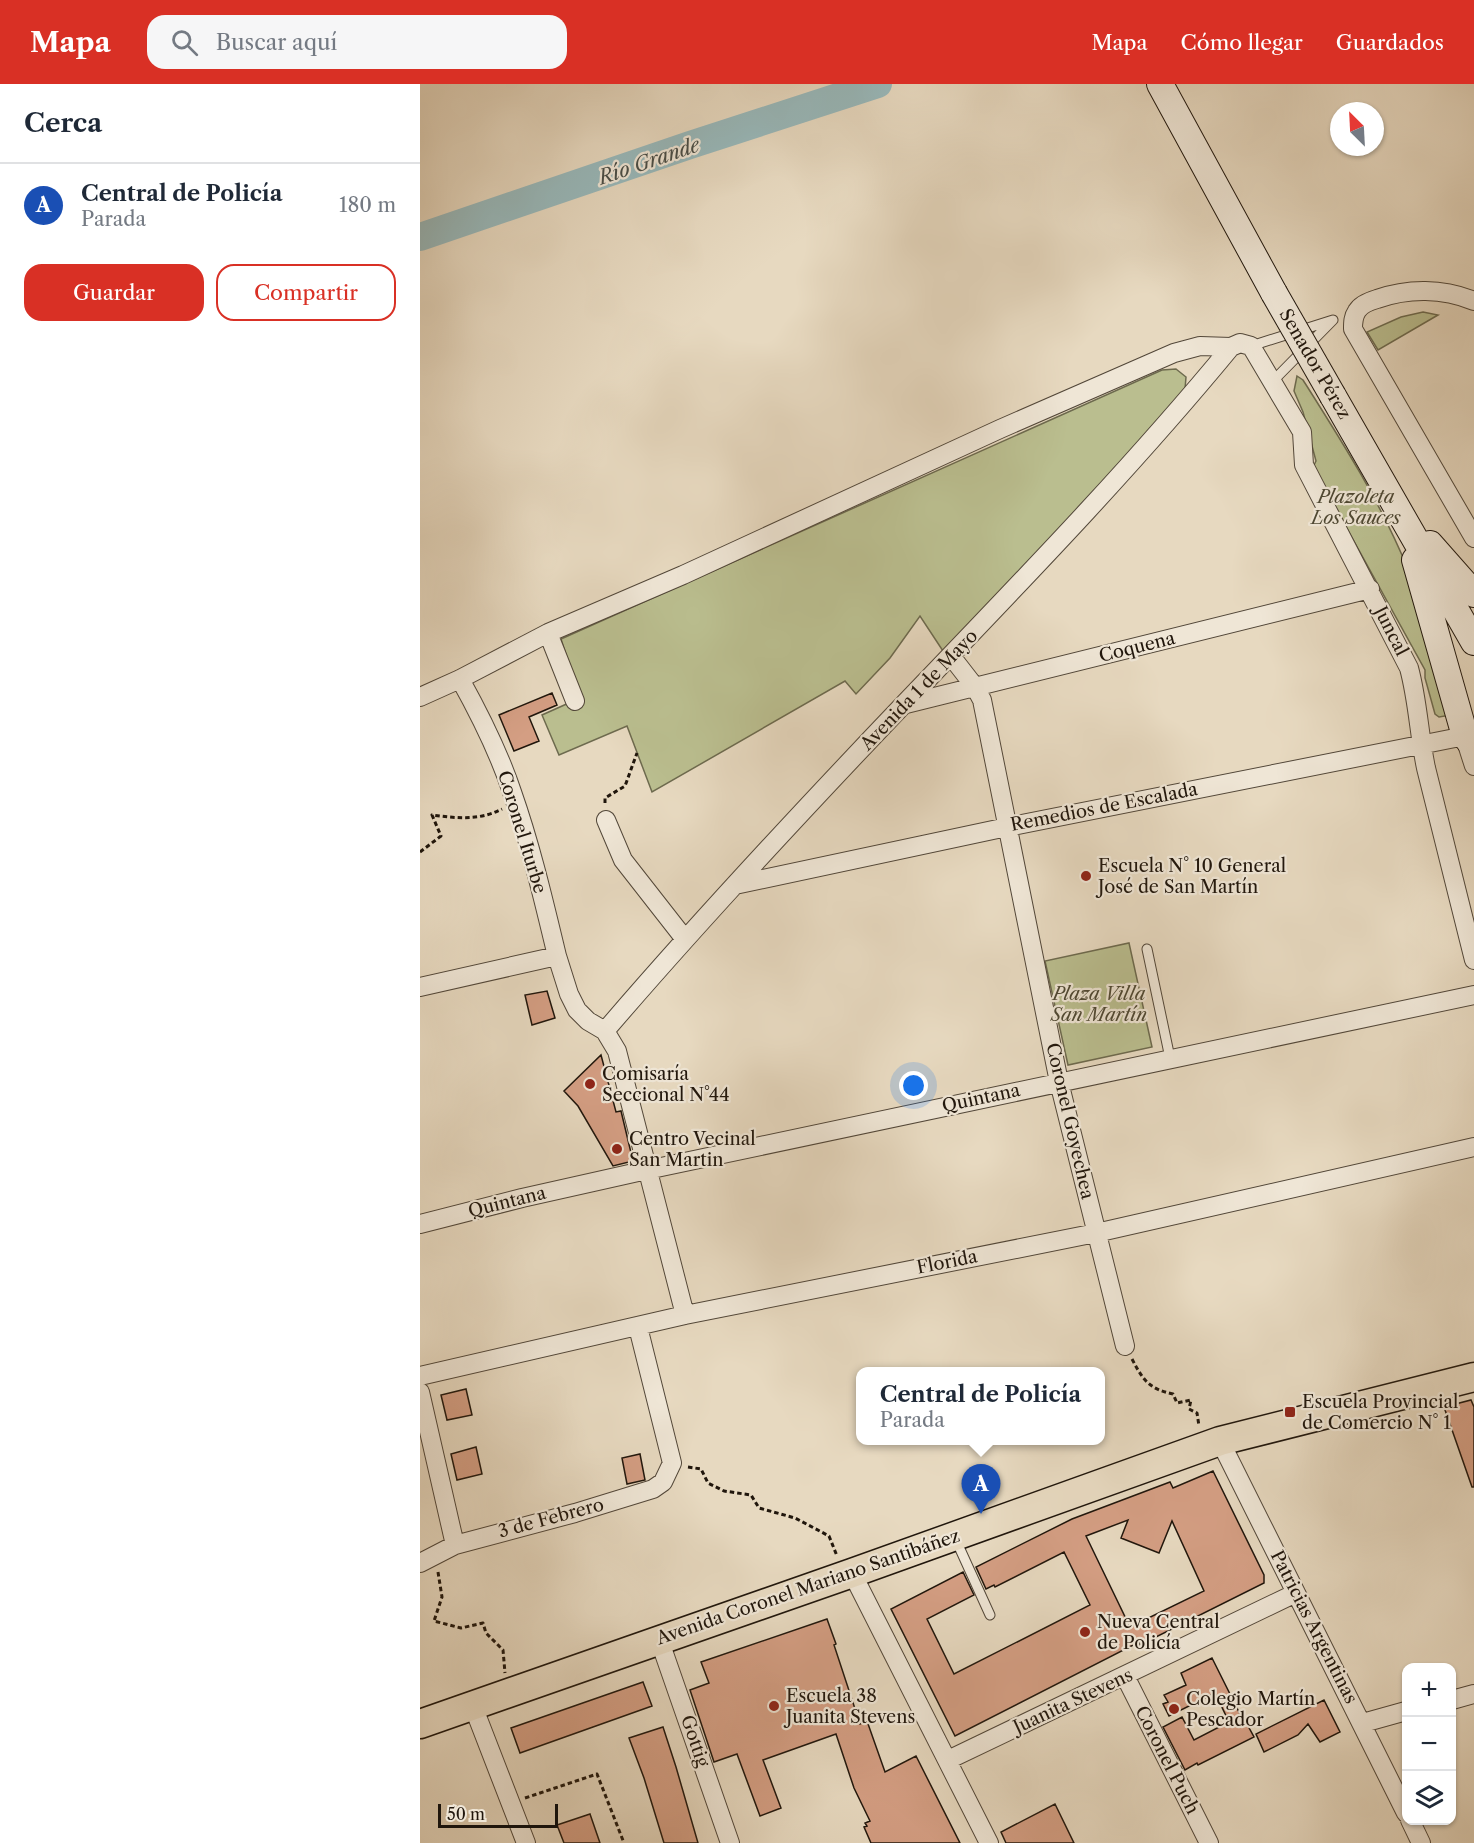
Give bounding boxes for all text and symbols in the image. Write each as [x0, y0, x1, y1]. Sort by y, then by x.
search box [147, 15, 567, 69]
text: Mapa [30, 25, 111, 59]
icon: search [168, 26, 201, 59]
text: Buscar aquí [216, 29, 337, 56]
text: Mapa [1091, 30, 1148, 55]
text: Cómo llegar [1181, 30, 1303, 55]
text: Guardados [1336, 30, 1444, 55]
north arrow [1330, 102, 1384, 156]
text: Cerca [24, 107, 102, 139]
water label: Río Grande [593, 132, 704, 190]
text: Central de Policía [81, 180, 282, 207]
text: A [36, 193, 51, 217]
text: 180 m [339, 193, 396, 217]
text: Parada [81, 207, 146, 231]
button: Guardar [24, 264, 204, 321]
button: Compartir [216, 264, 396, 321]
street label: Senador Pérez [1275, 305, 1355, 423]
park label: Plazoleta Los Sauces [1309, 486, 1401, 529]
street label: Juncal [1368, 600, 1413, 660]
street label: Avenida 1 de Mayo [855, 625, 982, 756]
street label: Coquena [1097, 627, 1178, 667]
street label: Coronel Iturbe [493, 768, 551, 896]
street label: Remedios de Escalada [1008, 778, 1200, 836]
place label: Escuela N° 10 General José de San Martín [1095, 855, 1286, 898]
marker: Escuela N° 10 General José de San Martín [1079, 869, 1093, 883]
park label: Plaza Villa San Martín [1050, 983, 1147, 1026]
street label: Coronel Goyechea [1041, 1041, 1099, 1202]
place label: Comisaría Seccional N°44 [602, 1063, 730, 1106]
your location [899, 1071, 928, 1100]
marker: Comisaría Seccional N°44 [583, 1077, 597, 1091]
street label: Quintana [940, 1079, 1023, 1117]
place label: Centro Vecinal San Martin [629, 1128, 756, 1171]
marker: Centro Vecinal San Martin [610, 1142, 624, 1156]
street label: Quintana [466, 1182, 549, 1222]
street label: Florida [915, 1245, 980, 1279]
popup [856, 1367, 1105, 1445]
text: Central de Policía [880, 1381, 1081, 1408]
place label: Escuela Provincial de Comercio N° 1 [1302, 1391, 1458, 1434]
marker: Escuela Provincial de Comercio N° 1 [1283, 1405, 1297, 1419]
text: Parada [880, 1408, 945, 1432]
pin: A [962, 1464, 1000, 1514]
street label: 3 de Febrero [496, 1493, 606, 1543]
street label: Avenida Coronel Mariano Santibáñez [652, 1525, 963, 1650]
street label: Patricias Argentinas [1266, 1547, 1362, 1707]
place label: Nueva Central de Policía [1097, 1611, 1220, 1654]
marker: Nueva Central de Policía [1078, 1625, 1092, 1639]
map controls [1402, 1663, 1456, 1825]
button: + [1402, 1663, 1456, 1717]
street label: Juanita Stevens [1007, 1664, 1136, 1740]
place label: Escuela 38 Juanita Stevens [783, 1685, 915, 1728]
place label: Colegio Martín Pescador [1186, 1688, 1315, 1731]
marker: Escuela 38 Juanita Stevens [767, 1699, 781, 1713]
street label: Coronel Puch [1130, 1702, 1204, 1818]
marker: Colegio Martín Pescador [1167, 1702, 1181, 1716]
street label: Gottig [676, 1712, 714, 1770]
button: − [1402, 1717, 1456, 1771]
button: layers [1402, 1771, 1456, 1825]
scale bar [438, 1801, 558, 1828]
text: 50 m [447, 1804, 485, 1824]

